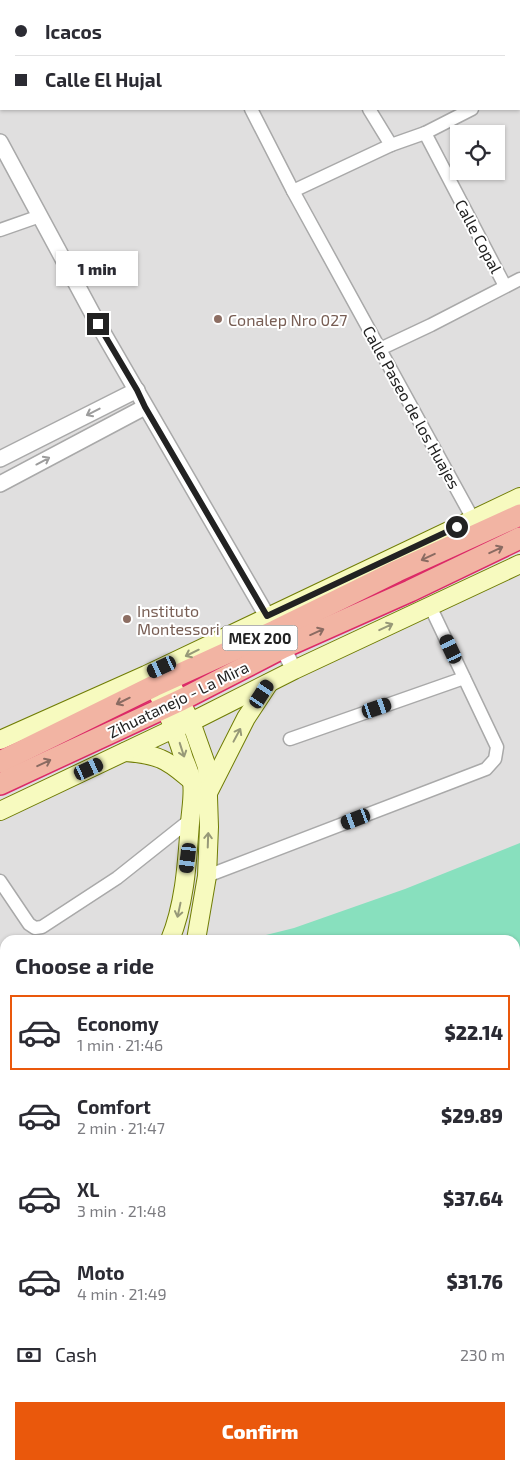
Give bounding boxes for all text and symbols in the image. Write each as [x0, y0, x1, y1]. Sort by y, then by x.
text: Icacos [45, 20, 102, 43]
text: Calle El Hujal [45, 68, 162, 91]
map controls [450, 125, 505, 180]
button: locate [450, 125, 505, 180]
street label: Calle Copal [452, 196, 506, 276]
callout: 1 min [57, 252, 139, 286]
text: 1 min [77, 259, 117, 278]
place label: Conalep Nro 027 [228, 310, 347, 329]
route end [87, 313, 109, 335]
marker: Conalep Nro 027 [212, 313, 224, 325]
street label: Calle Paseo de los Huajes [358, 322, 465, 492]
one-way arrow [86, 407, 101, 417]
one-way arrow [35, 456, 50, 465]
route start [446, 516, 468, 538]
one-way arrow [488, 544, 503, 554]
one-way arrow [421, 553, 436, 562]
place label: Instituto Montessori [137, 601, 220, 638]
marker: Instituto Montessori [121, 613, 133, 625]
one-way arrow [378, 622, 393, 632]
road number: MEX 200 [222, 626, 298, 650]
one-way arrow [309, 627, 324, 637]
car [437, 632, 464, 666]
one-way arrow [184, 648, 199, 658]
car [145, 654, 178, 680]
street label: Zihuatanejo - La Mira [105, 657, 252, 742]
car [247, 677, 276, 711]
car [360, 696, 393, 720]
one-way arrow [116, 697, 131, 706]
one-way arrow [233, 728, 242, 743]
one-way arrow [177, 742, 187, 758]
car [72, 756, 105, 782]
one-way arrow [36, 758, 51, 768]
car [339, 807, 372, 831]
one-way arrow [204, 832, 213, 848]
car [178, 842, 197, 874]
one-way arrow [174, 902, 184, 918]
text: Choose a ride [15, 952, 154, 978]
icon: car [17, 1010, 62, 1055]
text: Economy [77, 1012, 159, 1035]
text: $22.14 [445, 1021, 503, 1044]
text: 1 min · 21:46 [77, 1035, 163, 1054]
icon: car [17, 1093, 62, 1138]
text: Comfort [77, 1095, 151, 1118]
text: $29.89 [441, 1104, 503, 1127]
text: 2 min · 21:47 [77, 1118, 165, 1137]
icon: car [17, 1176, 62, 1221]
text: XL [77, 1178, 99, 1201]
text: $37.64 [443, 1187, 503, 1210]
text: 3 min · 21:48 [77, 1201, 166, 1220]
icon: car [17, 1259, 62, 1304]
text: Moto [77, 1261, 125, 1284]
text: $31.76 [447, 1270, 503, 1293]
text: 4 min · 21:49 [77, 1284, 167, 1303]
icon: cash [15, 1341, 43, 1369]
text: Cash [55, 1343, 97, 1366]
text: 230 m [460, 1345, 505, 1364]
button: Confirm [15, 1402, 505, 1460]

